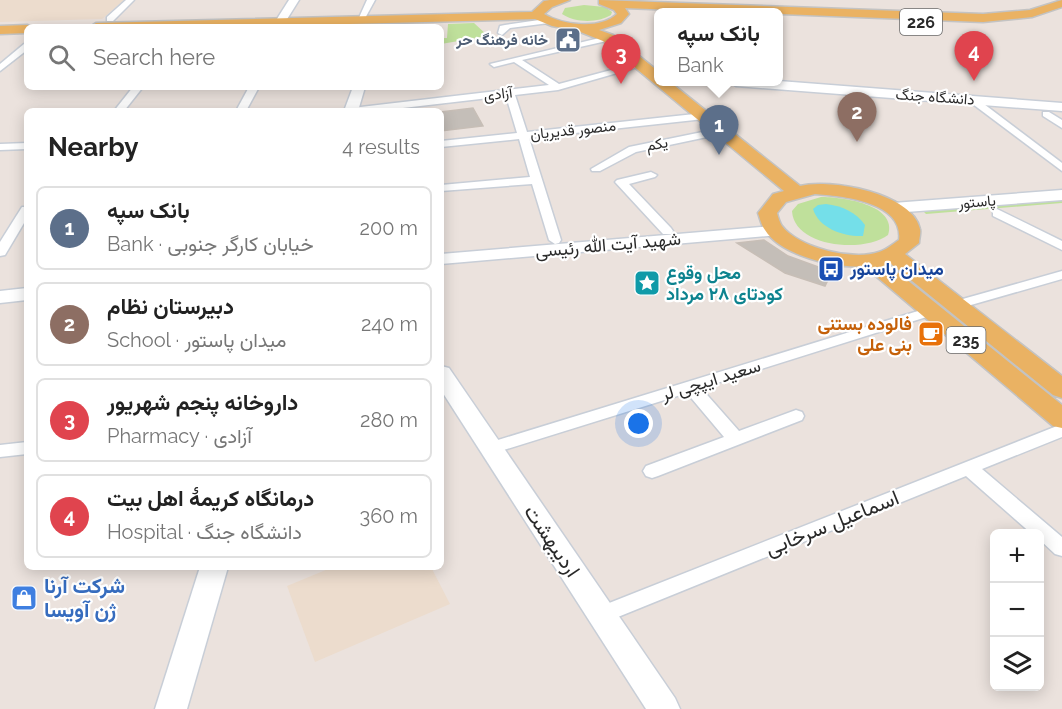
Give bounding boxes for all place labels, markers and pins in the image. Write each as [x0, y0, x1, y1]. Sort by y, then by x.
public building icon: خانه فرهنگ حر [553, 25, 583, 55]
place label: خانه فرهنگ حر [455, 31, 548, 49]
pin: 4 [954, 32, 994, 81]
pin: 3 [602, 34, 640, 84]
pin: 2 [838, 92, 876, 142]
pin: 1 [700, 106, 738, 155]
bus stop icon: میدان پاستور [816, 254, 846, 284]
place label: میدان پاستور [849, 258, 944, 281]
place label: محل وقوع کودتای ۲۸ مرداد [666, 262, 783, 305]
place icon: محل وقوع کودتای ۲۸ مرداد [632, 268, 662, 298]
place label: فالوده بستنی بنی علی [818, 313, 912, 356]
cafe icon: فالوده بستنی بنی علی [916, 319, 946, 349]
place label: شرکت آرنا ژن آویسا [44, 573, 125, 623]
shop icon: شرکت آرنا ژن آویسا [9, 583, 39, 613]

